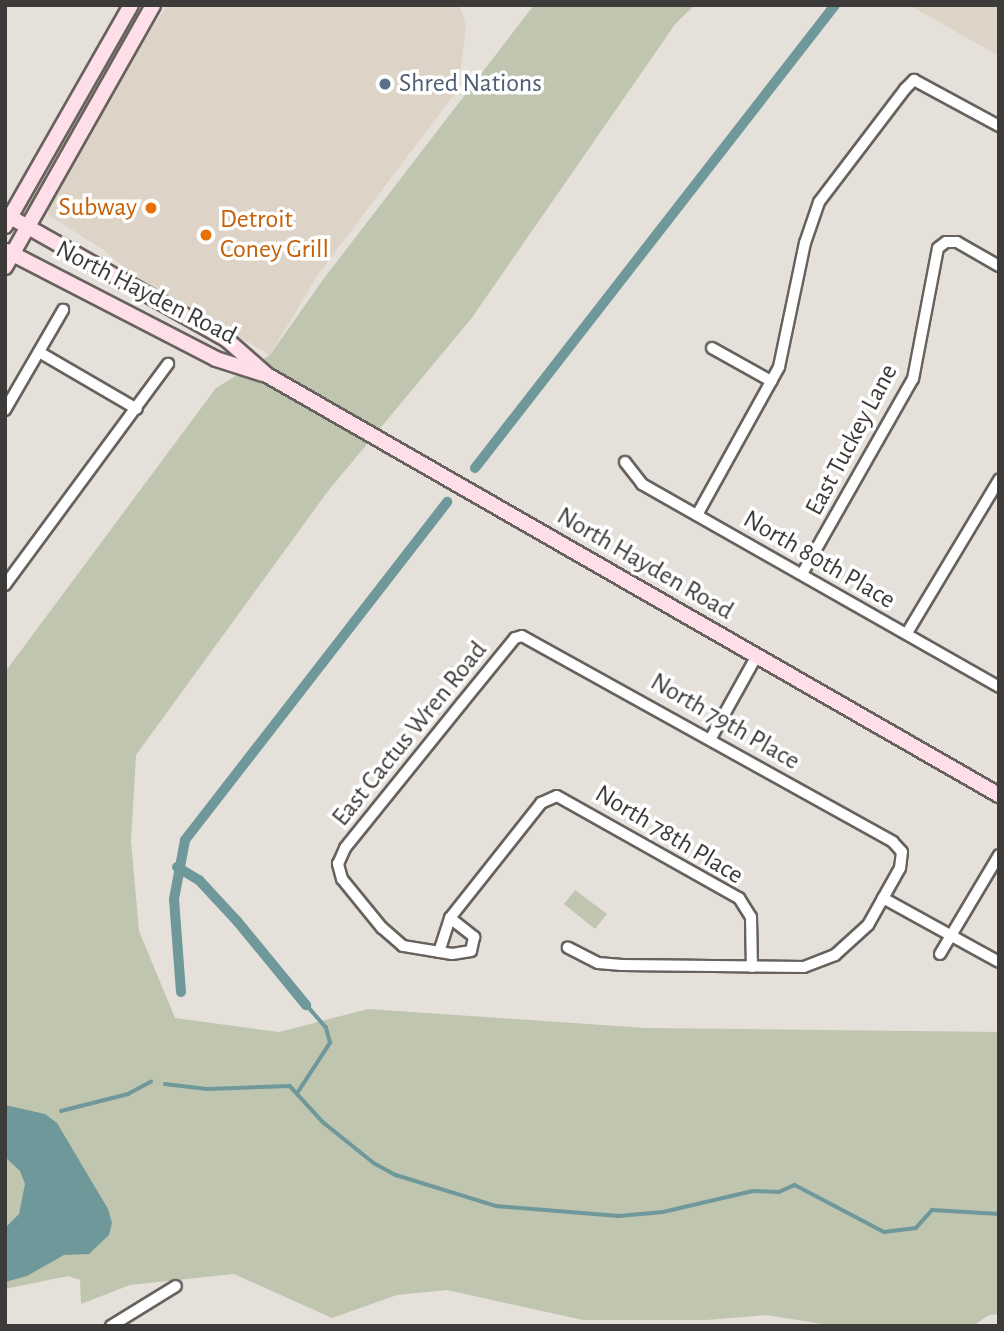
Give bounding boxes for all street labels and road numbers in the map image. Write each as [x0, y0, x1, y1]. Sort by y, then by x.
street label: North Hayden Road [50, 234, 242, 352]
street label: East Tuckey Lane [799, 359, 905, 521]
street label: North Hayden Road [551, 501, 739, 627]
street label: North 80th Place [737, 504, 901, 616]
street label: East Cactus Wren Road [326, 635, 494, 833]
street label: North 79th Place [645, 667, 805, 777]
street label: North 78th Place [589, 779, 749, 891]

